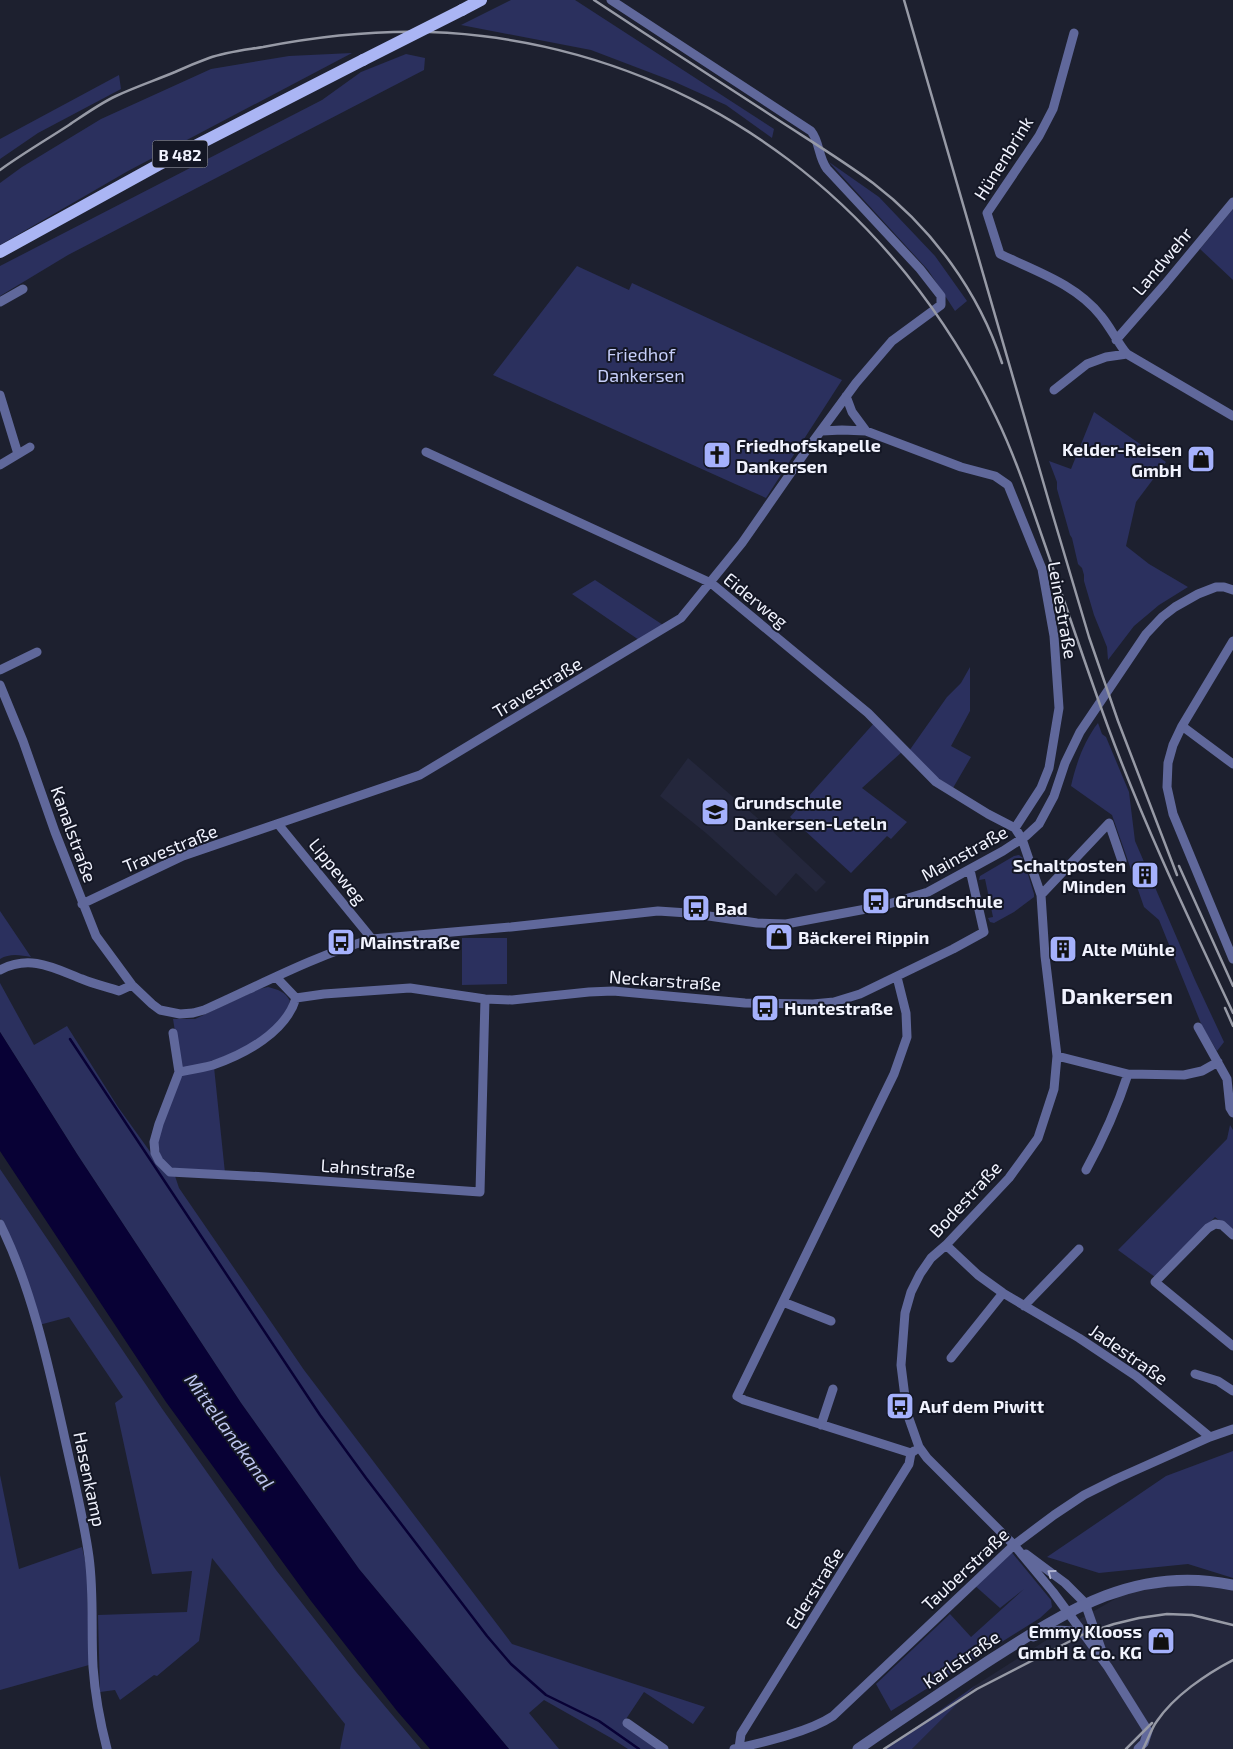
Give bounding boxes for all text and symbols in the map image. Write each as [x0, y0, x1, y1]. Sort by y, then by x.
street label: Hünenbrink [969, 112, 1037, 204]
road number: B 482 [152, 140, 208, 168]
street label: Landwehr [1127, 223, 1197, 299]
park label: Friedhof Dankersen [597, 343, 685, 386]
place label: Friedhofskapelle Dankersen [736, 434, 881, 477]
place label: Kelder-Reisen GmbH [1062, 438, 1182, 481]
church icon: Friedhofskapelle Dankersen [702, 440, 732, 470]
shop icon: Kelder-Reisen GmbH [1186, 444, 1216, 474]
street label: Leinestraße [1044, 560, 1082, 660]
street label: Eiderweg [719, 567, 793, 633]
street label: Travestraße [489, 652, 585, 722]
street label: Kanalstraße [46, 783, 102, 885]
place label: Grundschule Dankersen-Leteln [734, 791, 887, 834]
school or university icon: Grundschule Dankersen-Leteln [700, 797, 730, 827]
street label: Travestraße [120, 819, 220, 877]
street label: Mainstraße [917, 820, 1011, 886]
street label: Lippeweg [305, 833, 371, 909]
place label: Schaltposten Minden [1013, 854, 1126, 897]
building icon: Schaltposten Minden [1130, 860, 1160, 890]
bus stop icon: Grundschule [861, 886, 891, 916]
place label: Grundschule [895, 890, 1003, 912]
bus stop icon: Bad [681, 893, 711, 923]
place label: Bad [715, 897, 748, 919]
shop icon: Bäckerei Rippin [764, 922, 794, 952]
place label: Bäckerei Rippin [798, 926, 929, 948]
bus stop icon: Mainstraße [326, 927, 356, 957]
place label: Mainstraße [360, 931, 460, 953]
building icon: Alte Mühle [1048, 934, 1078, 964]
place label: Alte Mühle [1082, 938, 1175, 960]
street label: Neckarstraße [608, 965, 722, 995]
district label: Dankersen [1061, 982, 1173, 1008]
bus stop icon: Huntestraße [750, 993, 780, 1023]
place label: Huntestraße [784, 997, 893, 1019]
street label: Lahnstraße [320, 1154, 416, 1182]
street label: Bodestraße [924, 1156, 1006, 1242]
street label: Jadestraße [1085, 1319, 1173, 1389]
water label: Mittellandkanal [180, 1368, 280, 1494]
bus stop icon: Auf dem Piwitt [885, 1391, 915, 1421]
place label: Auf dem Piwitt [919, 1395, 1045, 1417]
street label: Hasenkamp [69, 1430, 111, 1528]
street label: Tauberstraße [917, 1523, 1013, 1615]
street label: Ederstraße [780, 1543, 848, 1633]
one-way arrow [1048, 1570, 1057, 1578]
place label: Emmy Klooss GmbH & Co. KG [1018, 1620, 1142, 1663]
street label: Karlstraße [918, 1625, 1004, 1693]
shop icon: Emmy Klooss GmbH & Co. KG [1146, 1626, 1176, 1656]

